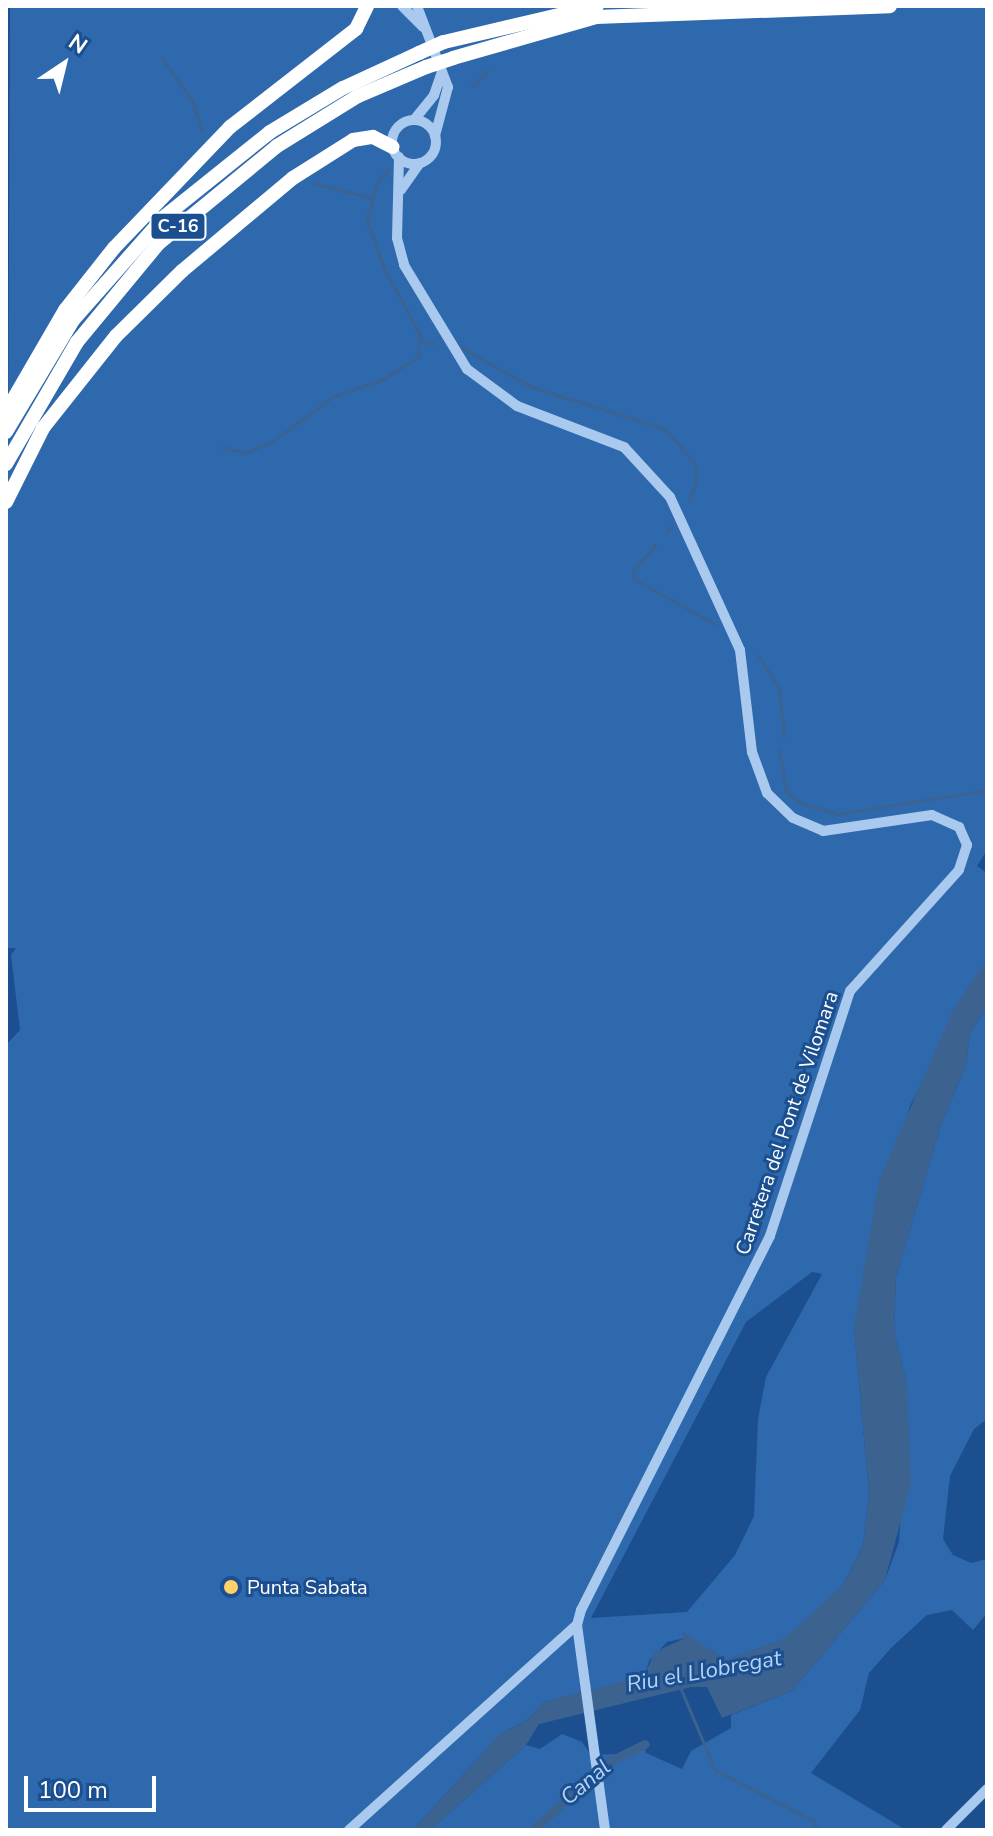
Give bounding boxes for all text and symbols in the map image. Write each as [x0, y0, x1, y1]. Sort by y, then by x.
north arrow [24, 24, 104, 104]
text: N [62, 27, 93, 61]
road number: C-16 [148, 212, 208, 240]
street label: Carretera del Pont de Vilomara [731, 988, 843, 1258]
place label: Punta Sabata [247, 1575, 368, 1599]
marker: Punta Sabata [222, 1578, 240, 1596]
water label: Riu el Llobregat [625, 1645, 783, 1699]
water label: Canal [556, 1755, 616, 1811]
scale bar [28, 1760, 160, 1810]
text: 100 m [38, 1774, 108, 1806]

